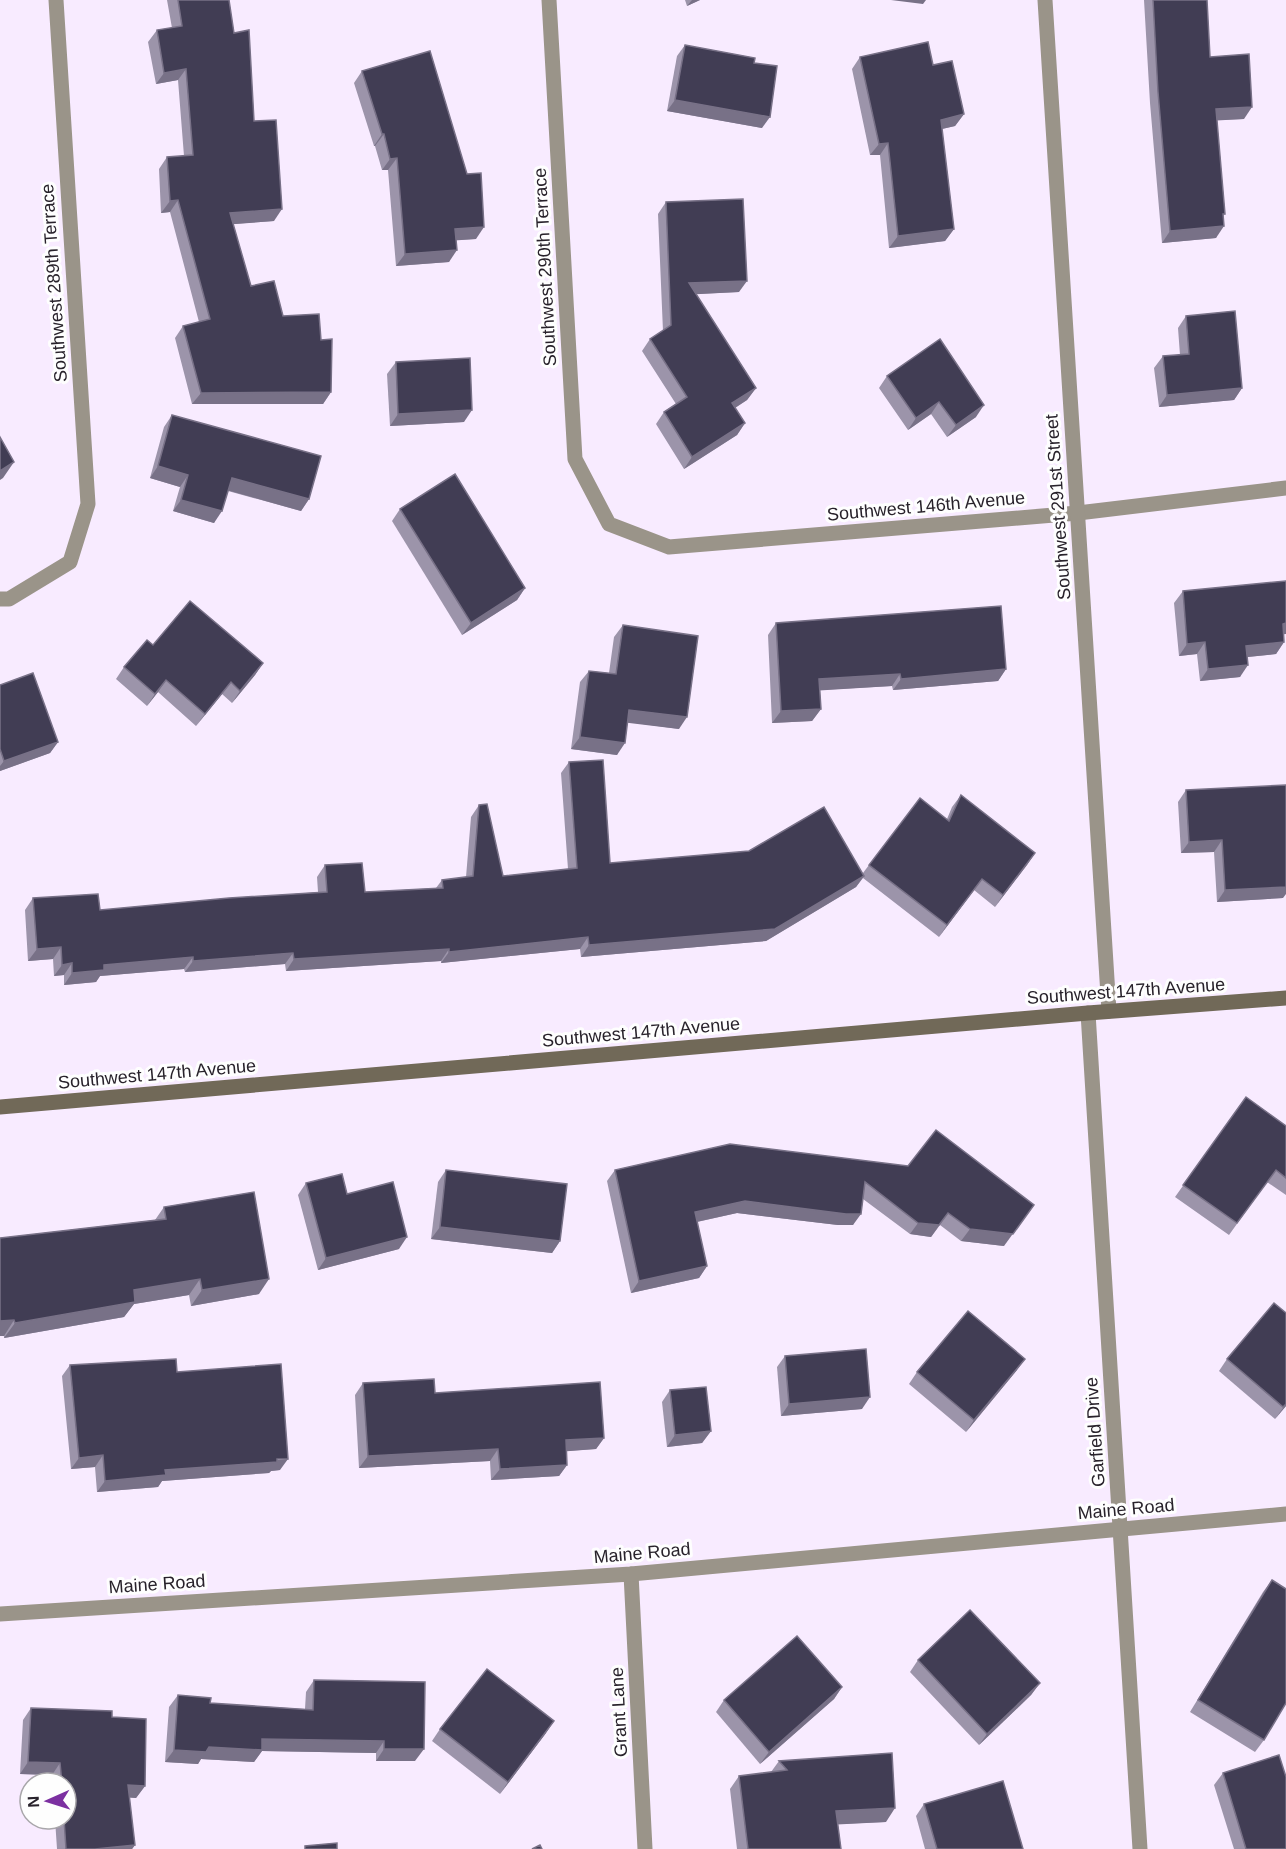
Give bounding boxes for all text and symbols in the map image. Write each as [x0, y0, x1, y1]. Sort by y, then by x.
street label: Southwest 290th Terrace [530, 167, 560, 367]
street label: Southwest 289th Terrace [37, 183, 71, 383]
street label: Southwest 291st Street [1042, 413, 1074, 601]
street label: Southwest 146th Avenue [826, 487, 1026, 525]
street label: Southwest 147th Avenue [1026, 974, 1226, 1008]
street label: Southwest 147th Avenue [541, 1013, 741, 1051]
street label: Southwest 147th Avenue [57, 1055, 257, 1093]
street label: Garfield Drive [1081, 1376, 1109, 1488]
street label: Maine Road [1077, 1495, 1175, 1523]
street label: Maine Road [593, 1539, 691, 1567]
street label: Maine Road [108, 1571, 206, 1597]
street label: Grant Lane [607, 1667, 631, 1757]
north arrow [18, 1771, 78, 1831]
text: N [25, 1796, 42, 1808]

